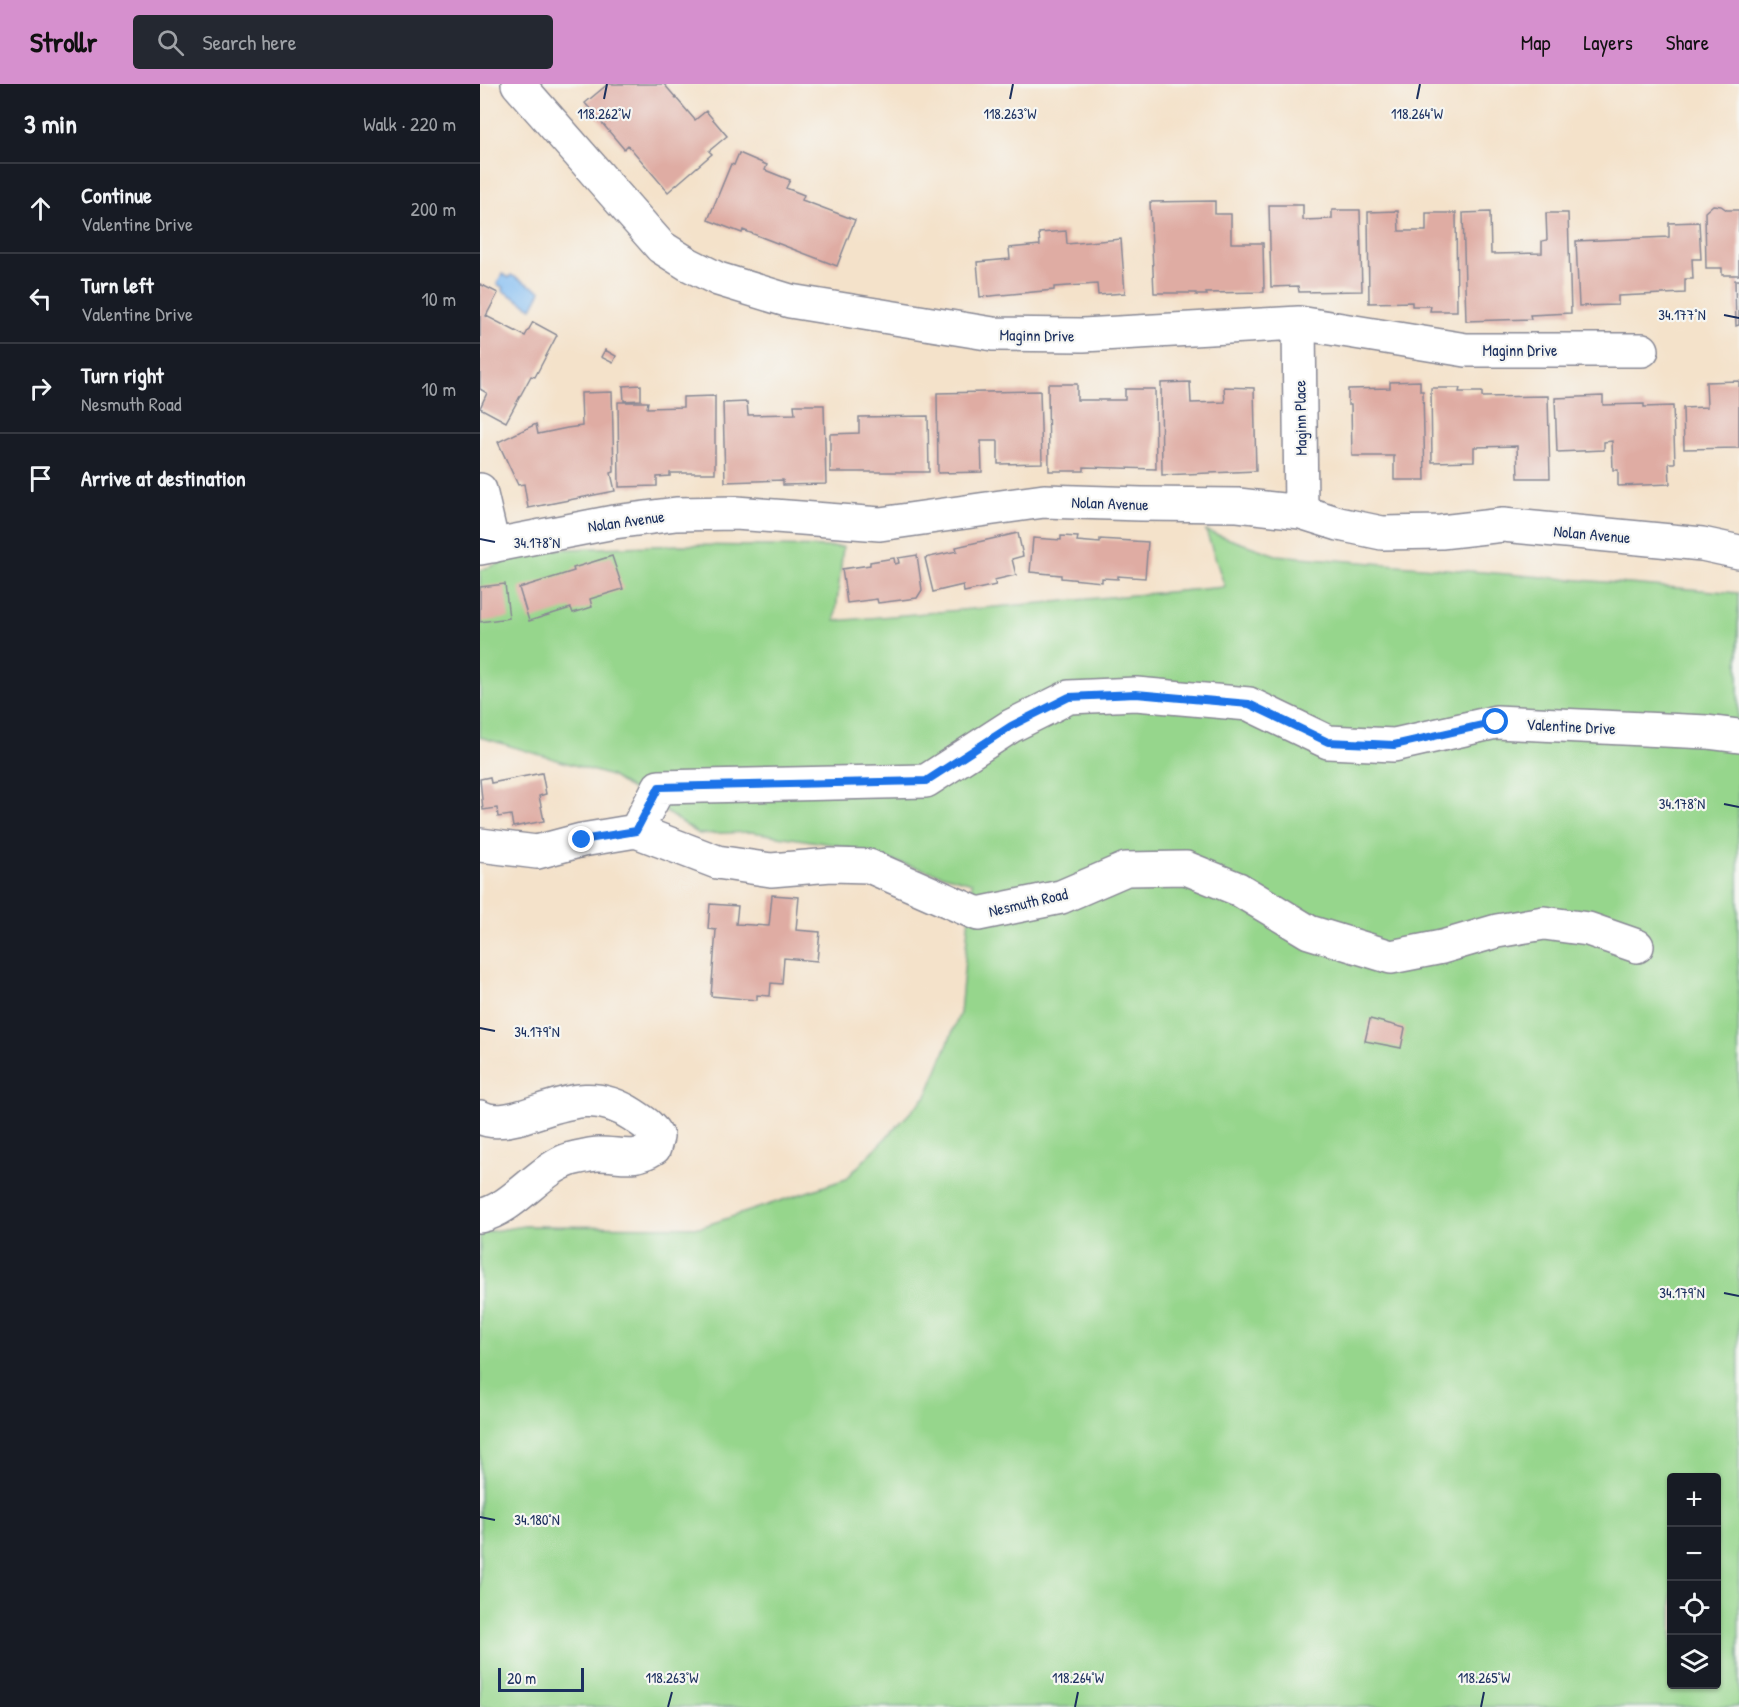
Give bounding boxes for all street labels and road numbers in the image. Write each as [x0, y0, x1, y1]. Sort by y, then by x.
street label: Maginn Drive [999, 323, 1075, 347]
street label: Maginn Drive [1483, 339, 1558, 361]
street label: Maginn Place [1288, 379, 1312, 456]
street label: Nolan Avenue [1071, 491, 1149, 515]
street label: Nolan Avenue [586, 505, 666, 537]
street label: Nolan Avenue [1553, 520, 1632, 548]
street label: Valentine Drive [1526, 713, 1617, 739]
street label: Nesmuth Road [986, 882, 1070, 922]

